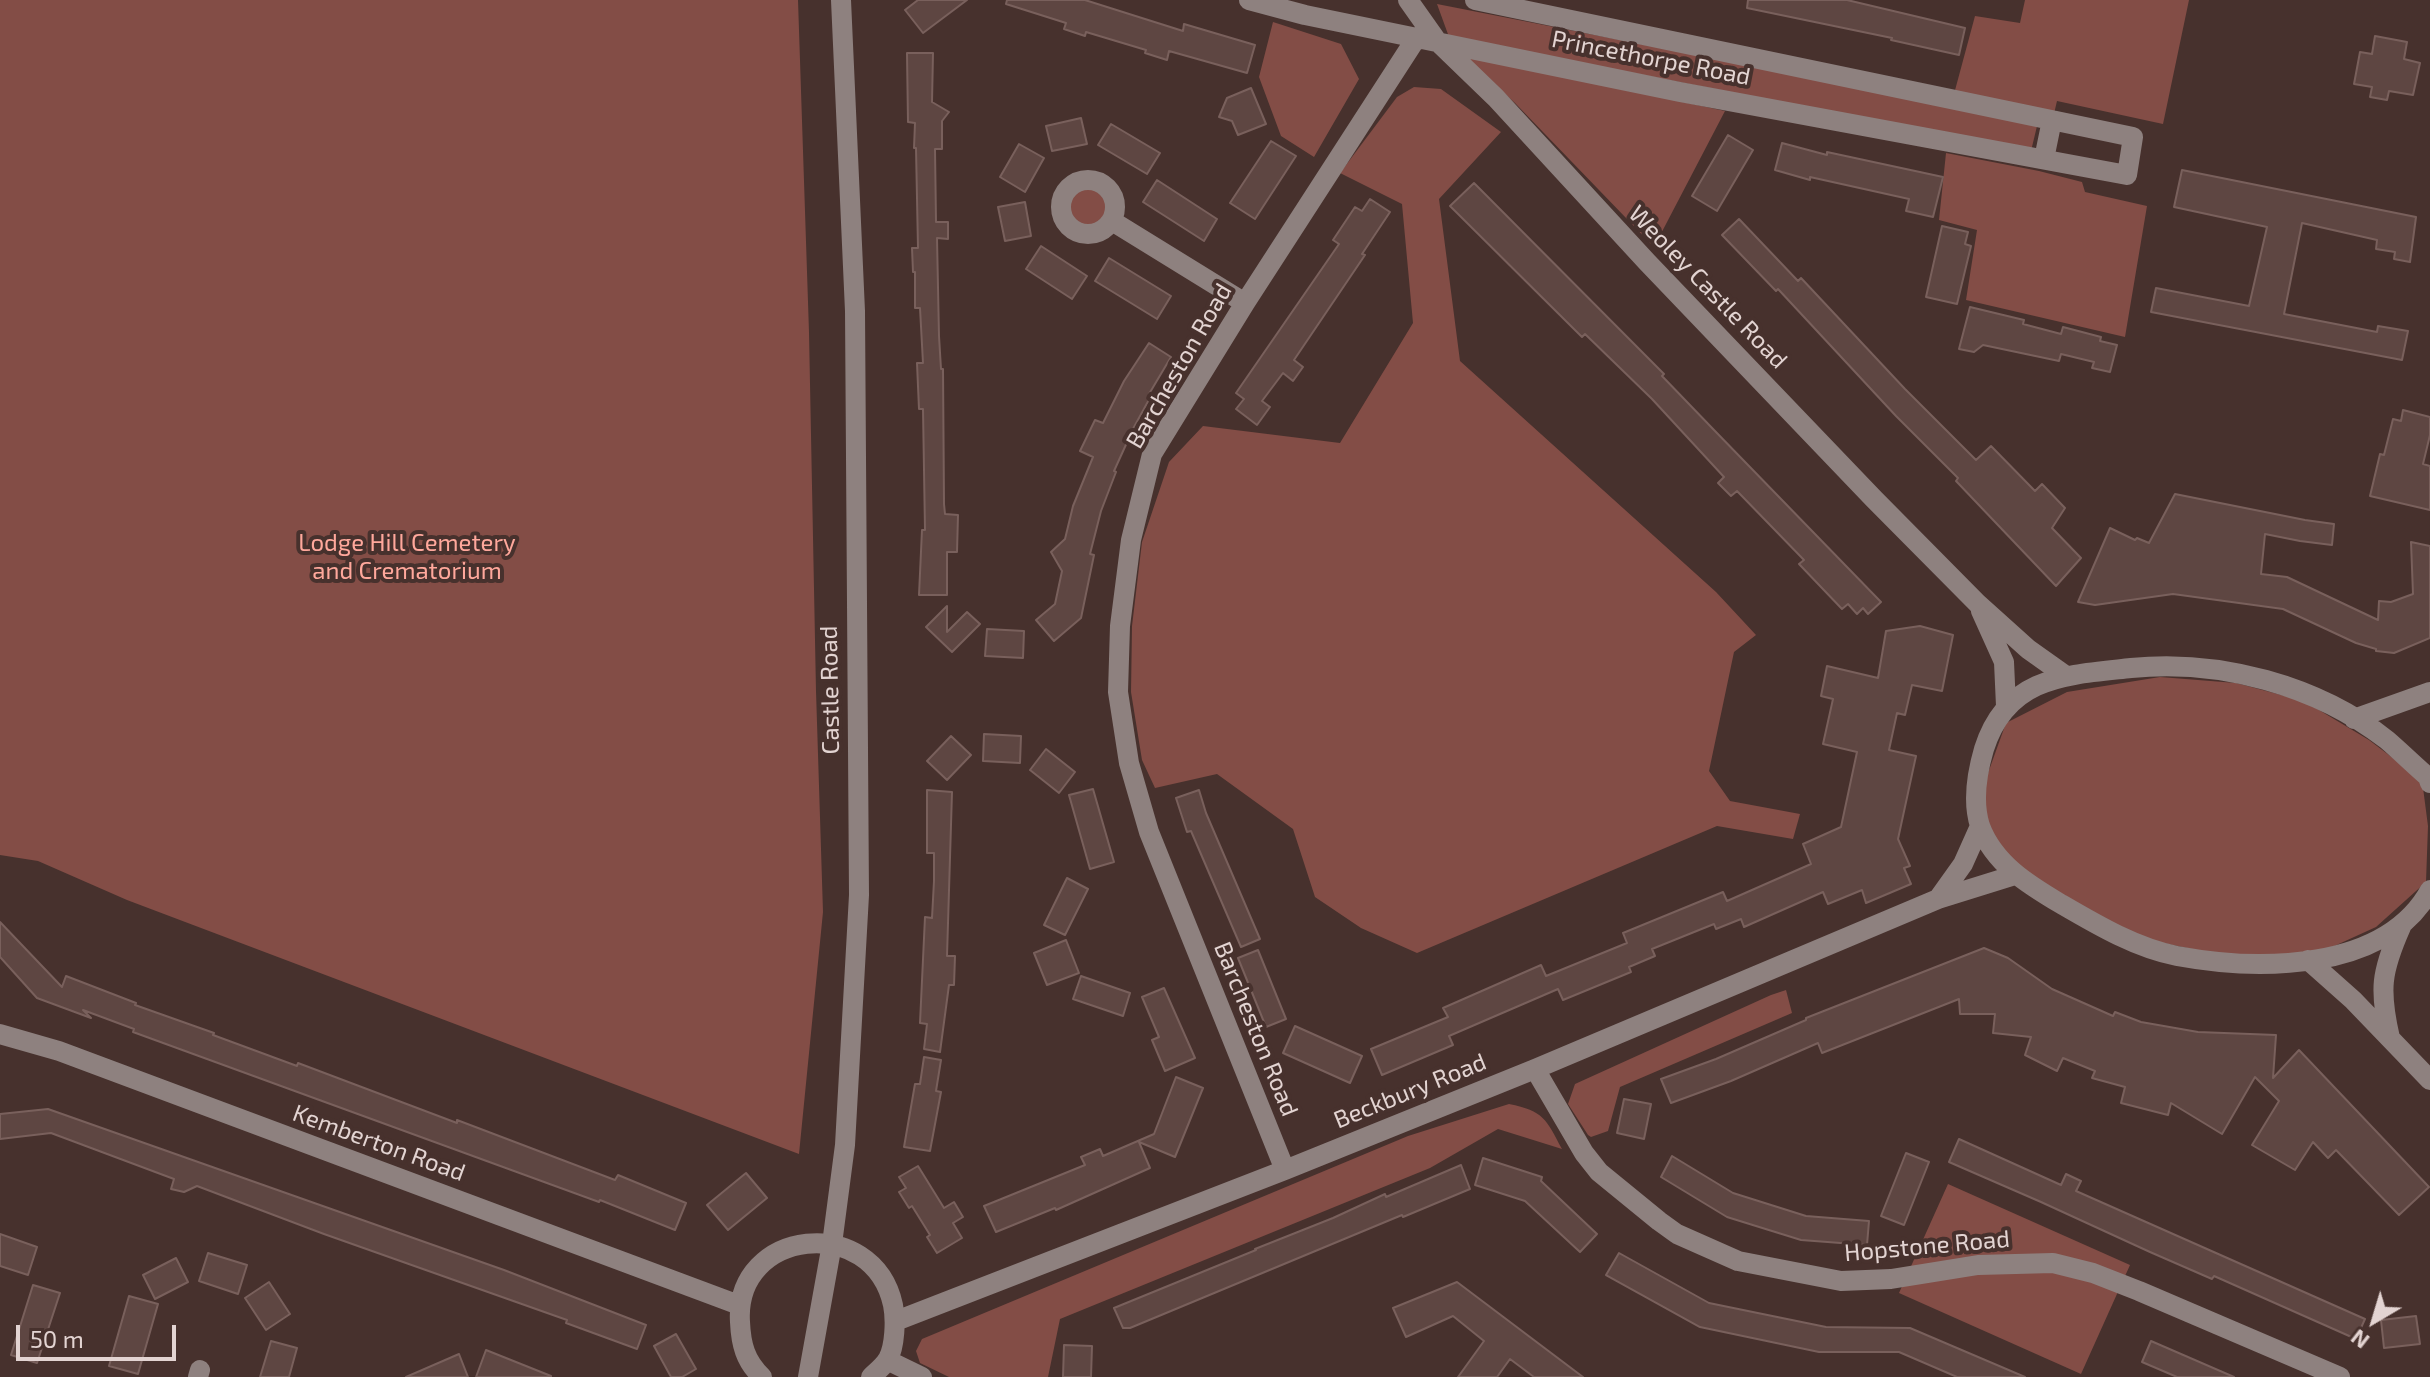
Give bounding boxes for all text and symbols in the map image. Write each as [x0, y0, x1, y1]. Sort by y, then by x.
street label: Princethorpe Road [1549, 25, 1753, 91]
street label: Weoley Castle Road [1623, 199, 1793, 375]
street label: Barcheston Road [1120, 278, 1238, 454]
park label: Lodge Hill Cemetery and Crematorium [298, 529, 516, 585]
street label: Castle Road [814, 625, 846, 755]
street label: Barcheston Road [1208, 938, 1304, 1120]
street label: Beckbury Road [1329, 1047, 1491, 1135]
street label: Kemberton Road [289, 1098, 469, 1188]
street label: Hopstone Road [1843, 1224, 2011, 1268]
north arrow [2334, 1281, 2414, 1361]
scale bar [20, 1309, 180, 1359]
text: 50 m [30, 1324, 84, 1353]
text: N [2345, 1325, 2373, 1355]

